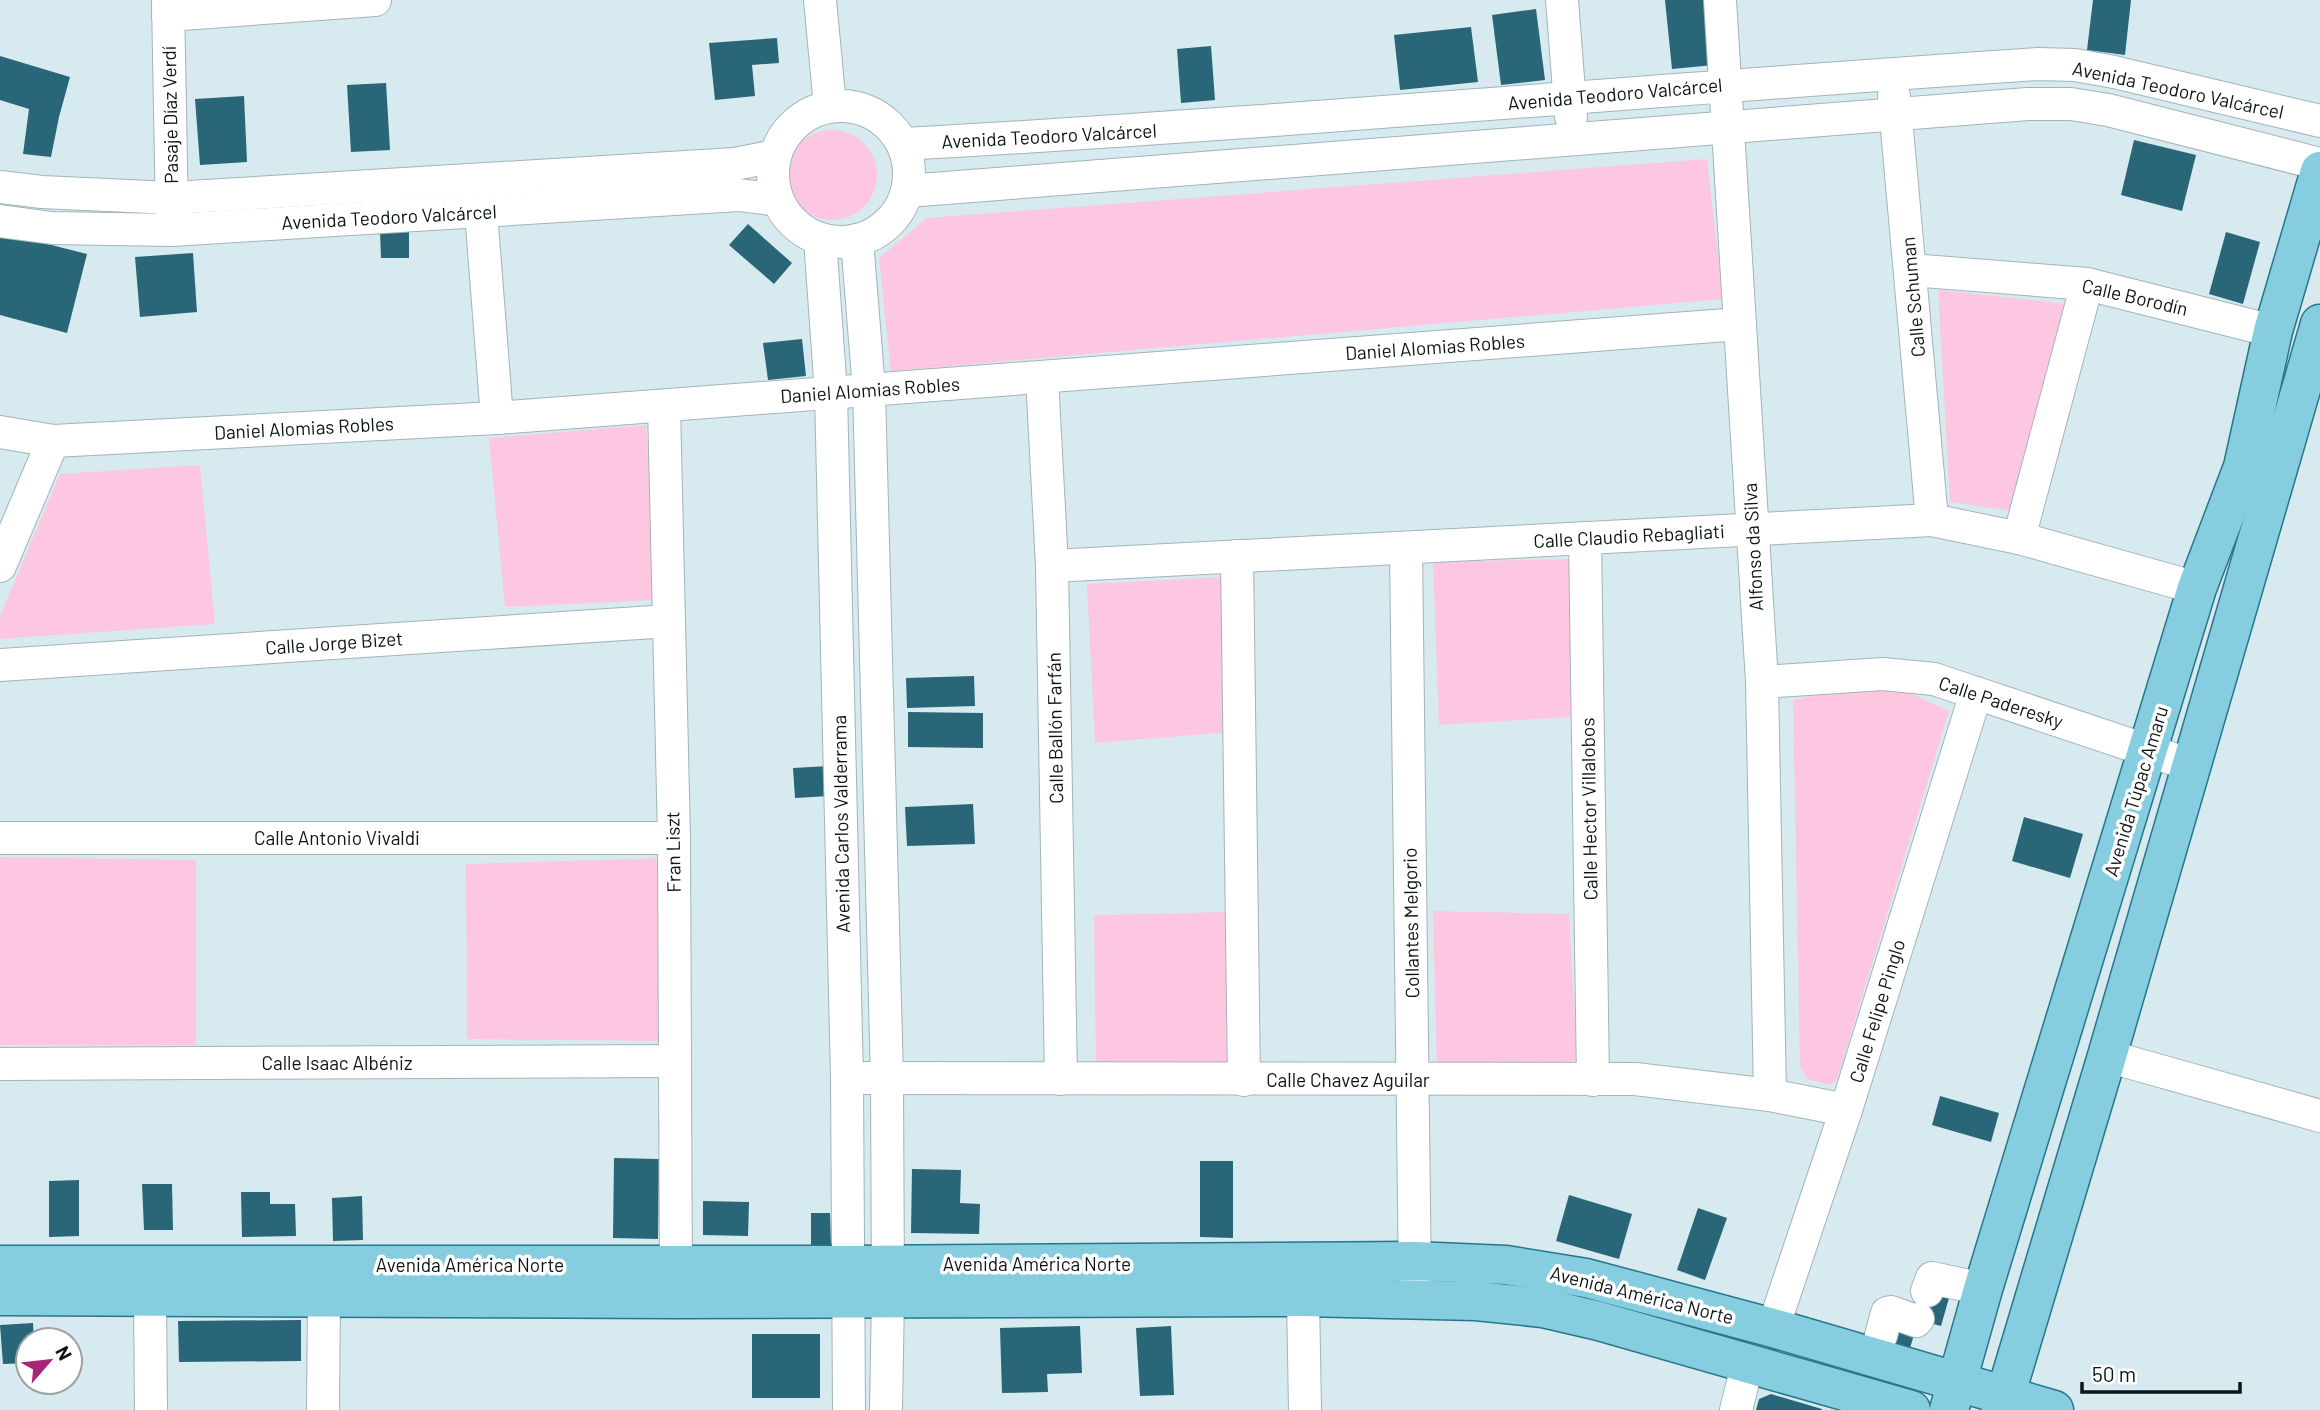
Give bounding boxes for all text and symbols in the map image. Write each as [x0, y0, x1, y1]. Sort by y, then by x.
street label: Pasaje Díaz Verdí [157, 46, 182, 184]
street label: Avenida Teodoro Valcárcel [2070, 56, 2286, 123]
street label: Avenida Teodoro Valcárcel [1507, 73, 1723, 114]
street label: Avenida Teodoro Valcárcel [941, 118, 1157, 153]
street label: Avenida Teodoro Valcárcel [281, 199, 497, 234]
street label: Calle Schuman [1896, 236, 1929, 358]
street label: Calle Borodín [2080, 273, 2190, 320]
street label: Daniel Alomias Robles [1344, 329, 1526, 364]
street label: Daniel Alomias Robles [779, 372, 961, 407]
street label: Daniel Alomias Robles [214, 411, 394, 444]
street label: Alfonso da Silva [1738, 482, 1767, 612]
street label: Calle Claudio Rebagliati [1533, 519, 1725, 552]
street label: Calle Jorge Bizet [264, 626, 404, 659]
street label: Calle Ballón Farfán [1042, 652, 1067, 804]
street label: Calle Paderesky [1936, 671, 2066, 733]
street label: Avenida Túpac Amaru [2099, 703, 2172, 879]
street label: Avenida Carlos Valderrama [827, 715, 854, 933]
street label: Calle Hector Villalobos [1575, 717, 1602, 901]
street label: Fran Liszt [660, 811, 685, 893]
street label: Calle Antonio Vivaldi [254, 826, 420, 849]
street label: Collantes Melgorio [1398, 847, 1423, 999]
street label: Calle Felipe Pinglo [1844, 936, 1909, 1085]
street label: Calle Isaac Albéniz [262, 1051, 412, 1074]
street label: Calle Chavez Aguilar [1266, 1068, 1430, 1091]
street label: Avenida América Norte [943, 1252, 1131, 1275]
street label: Avenida América Norte [376, 1253, 564, 1276]
street label: Avenida América Norte [1548, 1261, 1736, 1328]
north arrow [14, 1326, 84, 1396]
text: N [51, 1342, 78, 1364]
scale bar [2082, 1350, 2240, 1394]
text: 50 m [2092, 1361, 2136, 1386]

